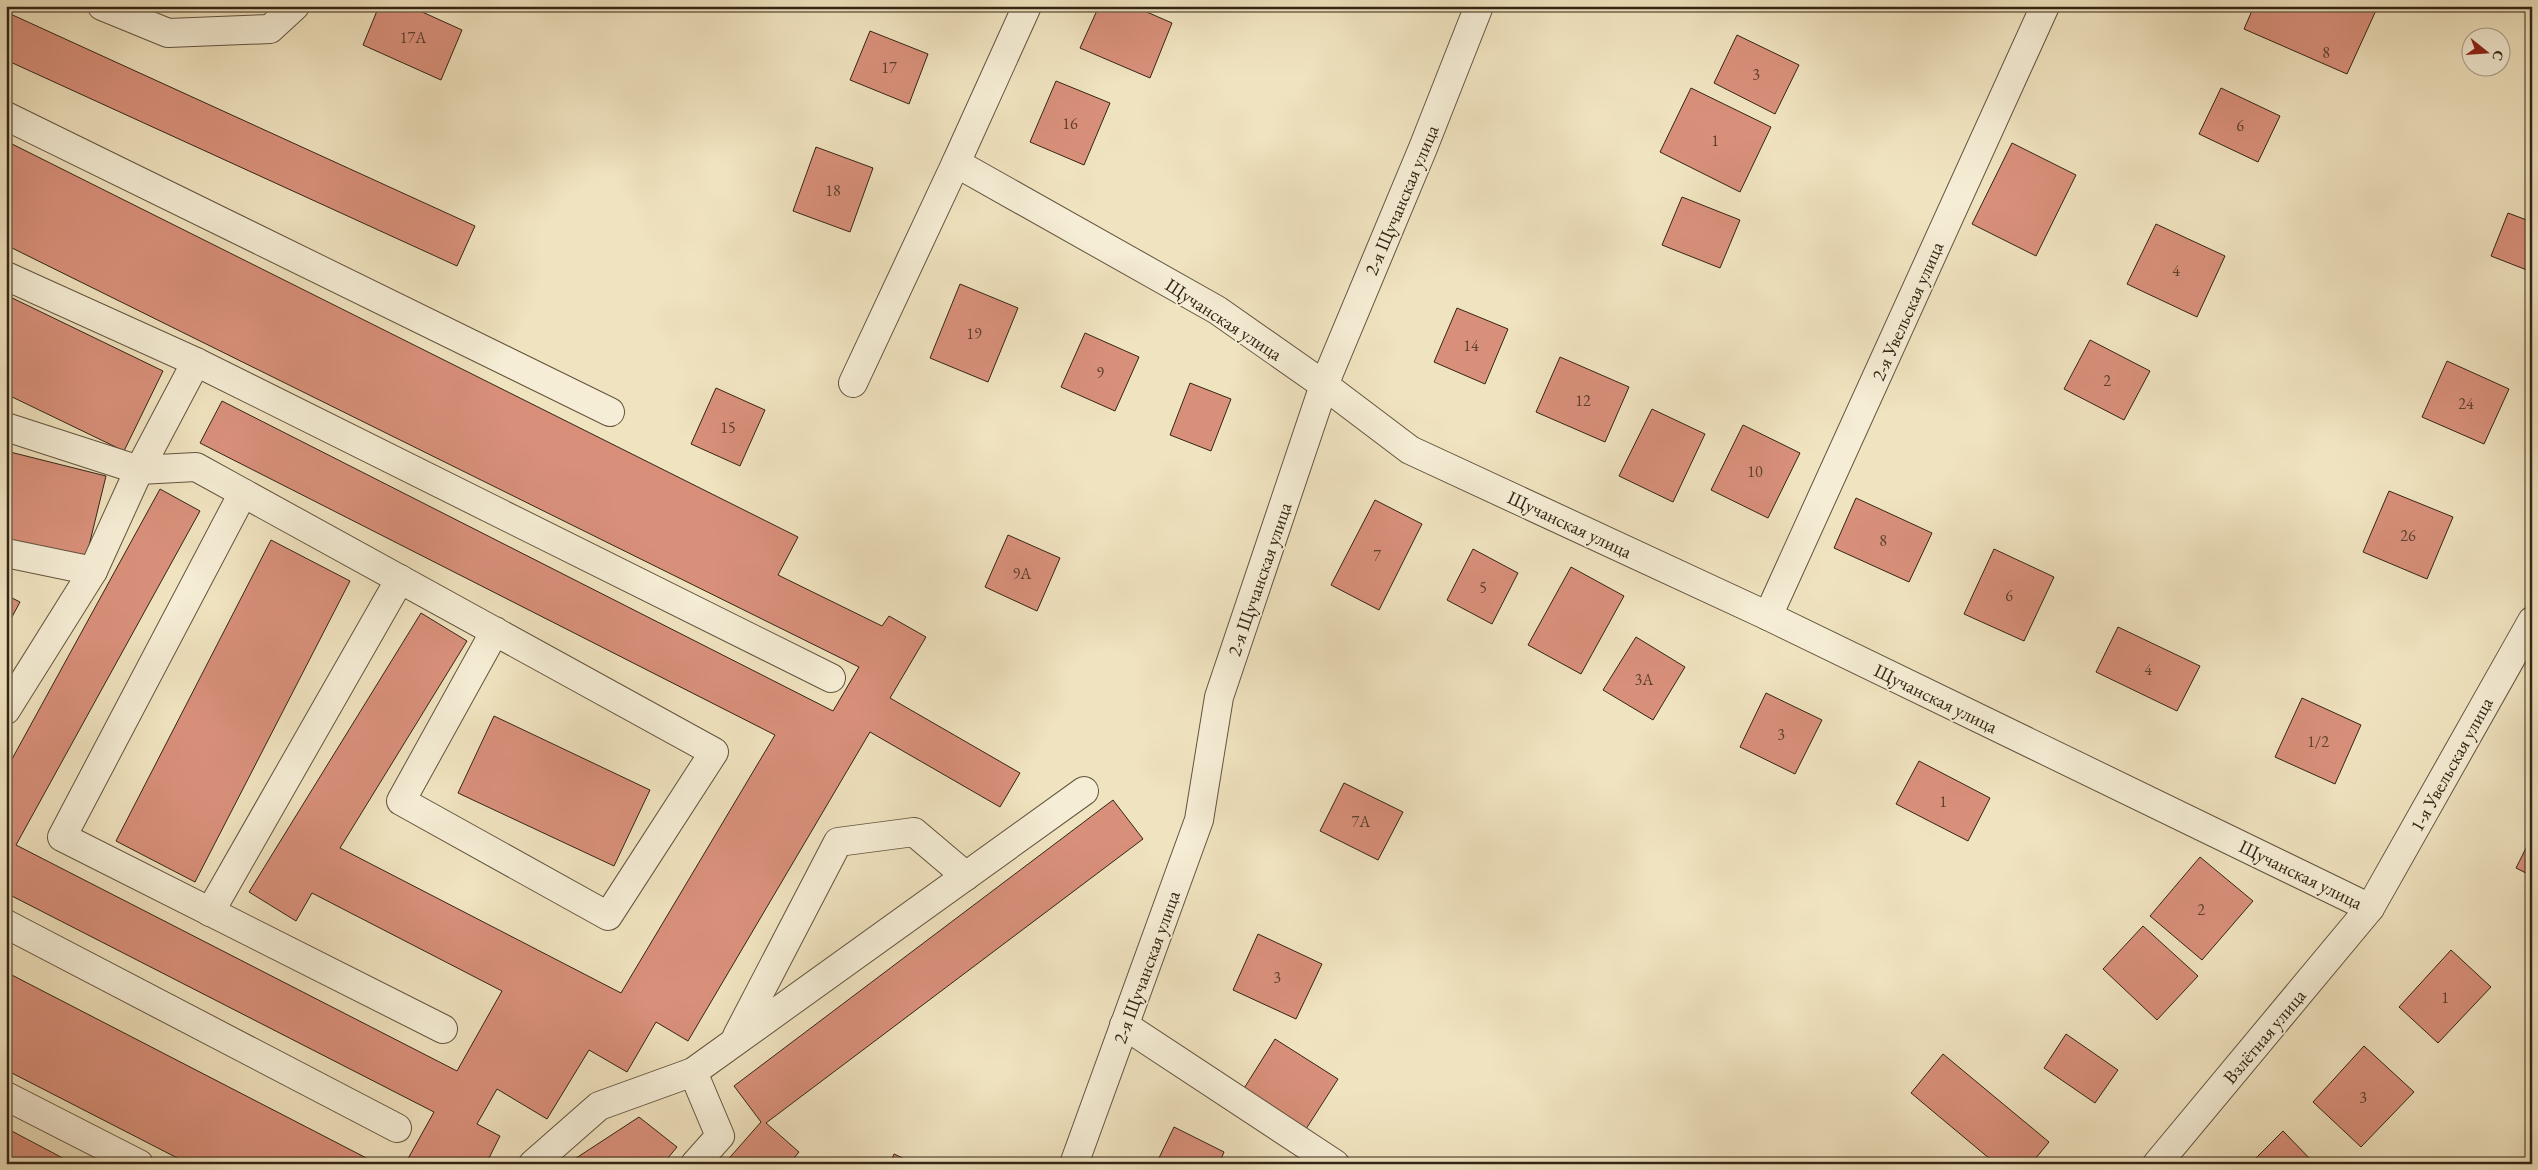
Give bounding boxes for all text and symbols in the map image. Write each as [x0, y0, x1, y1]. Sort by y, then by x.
house number: 17А [400, 27, 427, 48]
north arrow [2460, 28, 2510, 78]
house number: 8 [2322, 42, 2330, 63]
text: С [2488, 48, 2508, 63]
house number: 17 [881, 57, 897, 78]
house number: 3 [1752, 64, 1760, 85]
house number: 16 [1062, 113, 1078, 134]
house number: 6 [2236, 115, 2244, 136]
street label: 2-я Щучанская улица [1358, 121, 1445, 279]
house number: 1 [1711, 130, 1719, 151]
house number: 18 [825, 180, 841, 201]
street label: 2-я Увельская улица [1866, 237, 1950, 385]
house number: 4 [2172, 260, 2180, 281]
street label: Щучанская улица [1161, 272, 1287, 367]
house number: 19 [966, 323, 982, 344]
house number: 14 [1463, 335, 1479, 356]
house number: 9 [1096, 362, 1104, 383]
house number: 2 [2103, 370, 2111, 391]
house number: 12 [1575, 390, 1591, 411]
house number: 24 [2458, 393, 2474, 414]
house number: 15 [720, 417, 736, 438]
house number: 10 [1747, 461, 1763, 482]
street label: Щучанская улица [1504, 485, 1636, 564]
street label: 2-я Щучанская улица [1221, 499, 1298, 659]
house number: 26 [2400, 525, 2416, 546]
house number: 8 [1879, 530, 1887, 551]
house number: 7 [1373, 545, 1381, 566]
house number: 9А [1013, 563, 1032, 584]
house number: 5 [1479, 577, 1487, 598]
house number: 6 [2005, 585, 2013, 606]
street label: Щучанская улица [1870, 658, 2002, 739]
house number: 4 [2144, 659, 2152, 680]
house number: 3А [1635, 669, 1654, 690]
street label: 1-я Увельская улица [2404, 692, 2499, 836]
house number: 3 [1777, 724, 1785, 745]
house number: 1/2 [2307, 731, 2329, 752]
house number: 1 [1939, 791, 1947, 812]
house number: 7А [1352, 811, 1371, 832]
street label: Щучанская улица [2235, 834, 2367, 915]
street label: 2-я Щучанская улица [1107, 887, 1186, 1047]
house number: 2 [2197, 899, 2205, 920]
house number: 3 [1273, 967, 1281, 988]
street label: Взлётная улица [2217, 983, 2312, 1089]
house number: 1 [2441, 987, 2449, 1008]
house number: 3 [2359, 1087, 2367, 1108]

